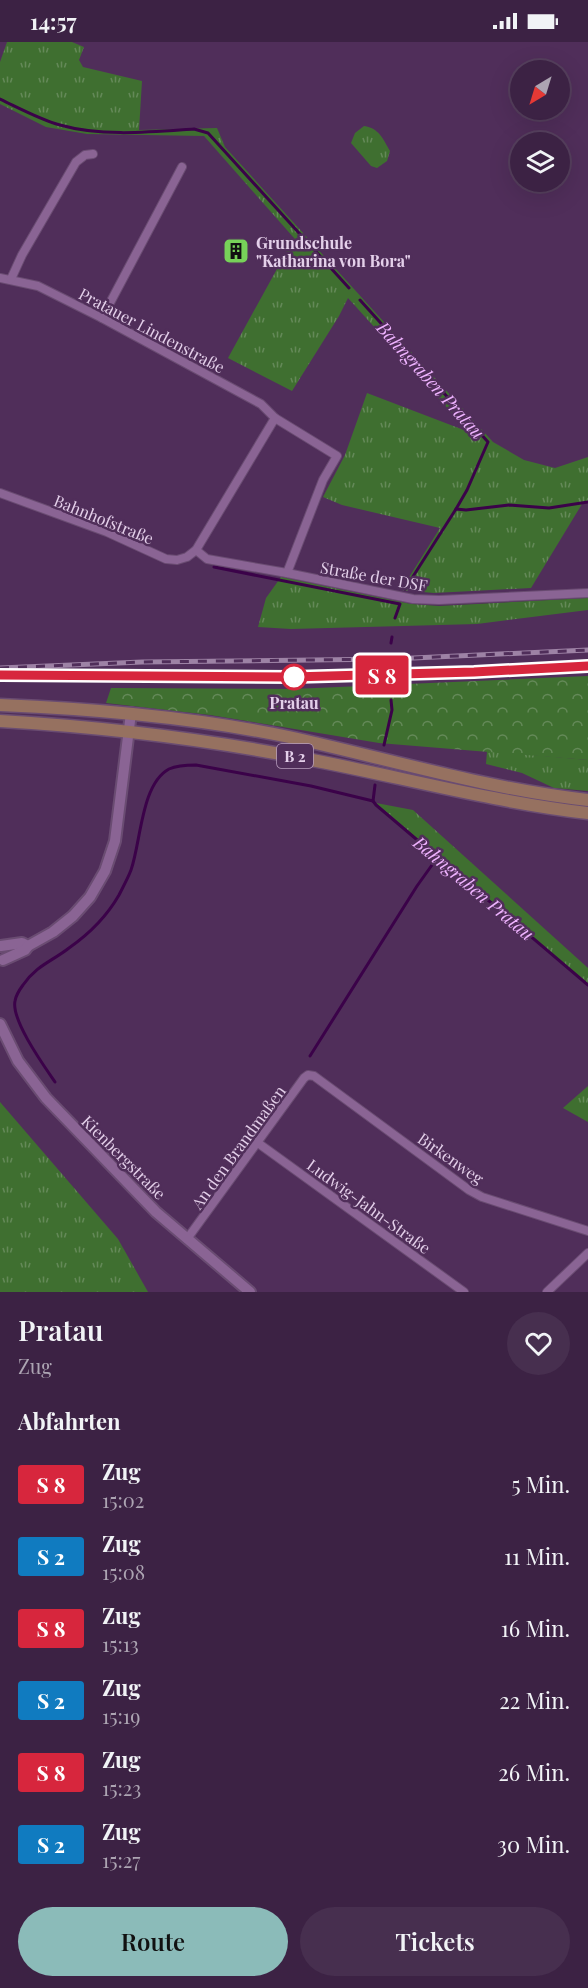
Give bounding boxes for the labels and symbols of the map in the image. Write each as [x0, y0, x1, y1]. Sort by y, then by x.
north arrow [510, 60, 570, 120]
place label: Grundschule "Katharina von Bora" [256, 232, 411, 271]
building icon: Grundschule "Katharina von Bora" [221, 236, 251, 266]
street label: Pratauer Lindenstraße [75, 283, 229, 377]
water label: Bahngraben Pratau [371, 315, 490, 444]
street label: Bahnhofstraße [51, 489, 157, 549]
street label: Straße der DSF [319, 556, 429, 596]
line badge: S 8 [348, 656, 416, 694]
marker: Pratau [281, 664, 307, 690]
place label: Pratau [269, 692, 319, 713]
road number: B 2 [277, 744, 313, 768]
water label: Bahngraben Pratau [408, 830, 539, 946]
street label: An den Brandmaßen [186, 1081, 290, 1214]
street label: Kienbergstraße [77, 1110, 171, 1204]
street label: Birkenweg [414, 1128, 489, 1189]
street label: Ludwig-Jahn-Straße [303, 1154, 435, 1258]

